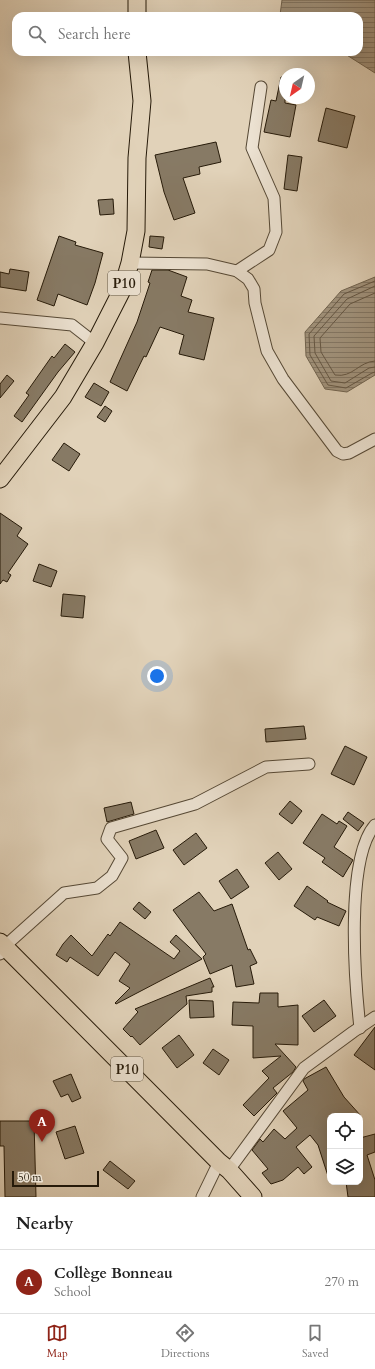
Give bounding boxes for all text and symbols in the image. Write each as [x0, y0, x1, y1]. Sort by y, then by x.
search box [12, 12, 363, 56]
icon: search [26, 23, 48, 45]
text: Search here [58, 24, 131, 44]
north arrow [279, 68, 315, 104]
road number: P10 [108, 271, 140, 295]
your location [147, 666, 167, 686]
road number: P10 [111, 1057, 143, 1081]
pin: A [29, 1109, 55, 1142]
map controls [327, 1113, 363, 1185]
button: locate [327, 1113, 363, 1149]
button: layers [327, 1149, 363, 1185]
scale bar [12, 1169, 99, 1188]
text: 50 m [18, 1170, 42, 1185]
text: Nearby [16, 1212, 73, 1235]
text: Collège Bonneau [54, 1263, 173, 1283]
text: A [24, 1273, 34, 1291]
text: 270 m [325, 1273, 359, 1291]
text: School [54, 1283, 91, 1301]
tab: Map [46, 1322, 68, 1361]
tab: Directions [161, 1322, 209, 1361]
tab: Saved [302, 1322, 329, 1361]

